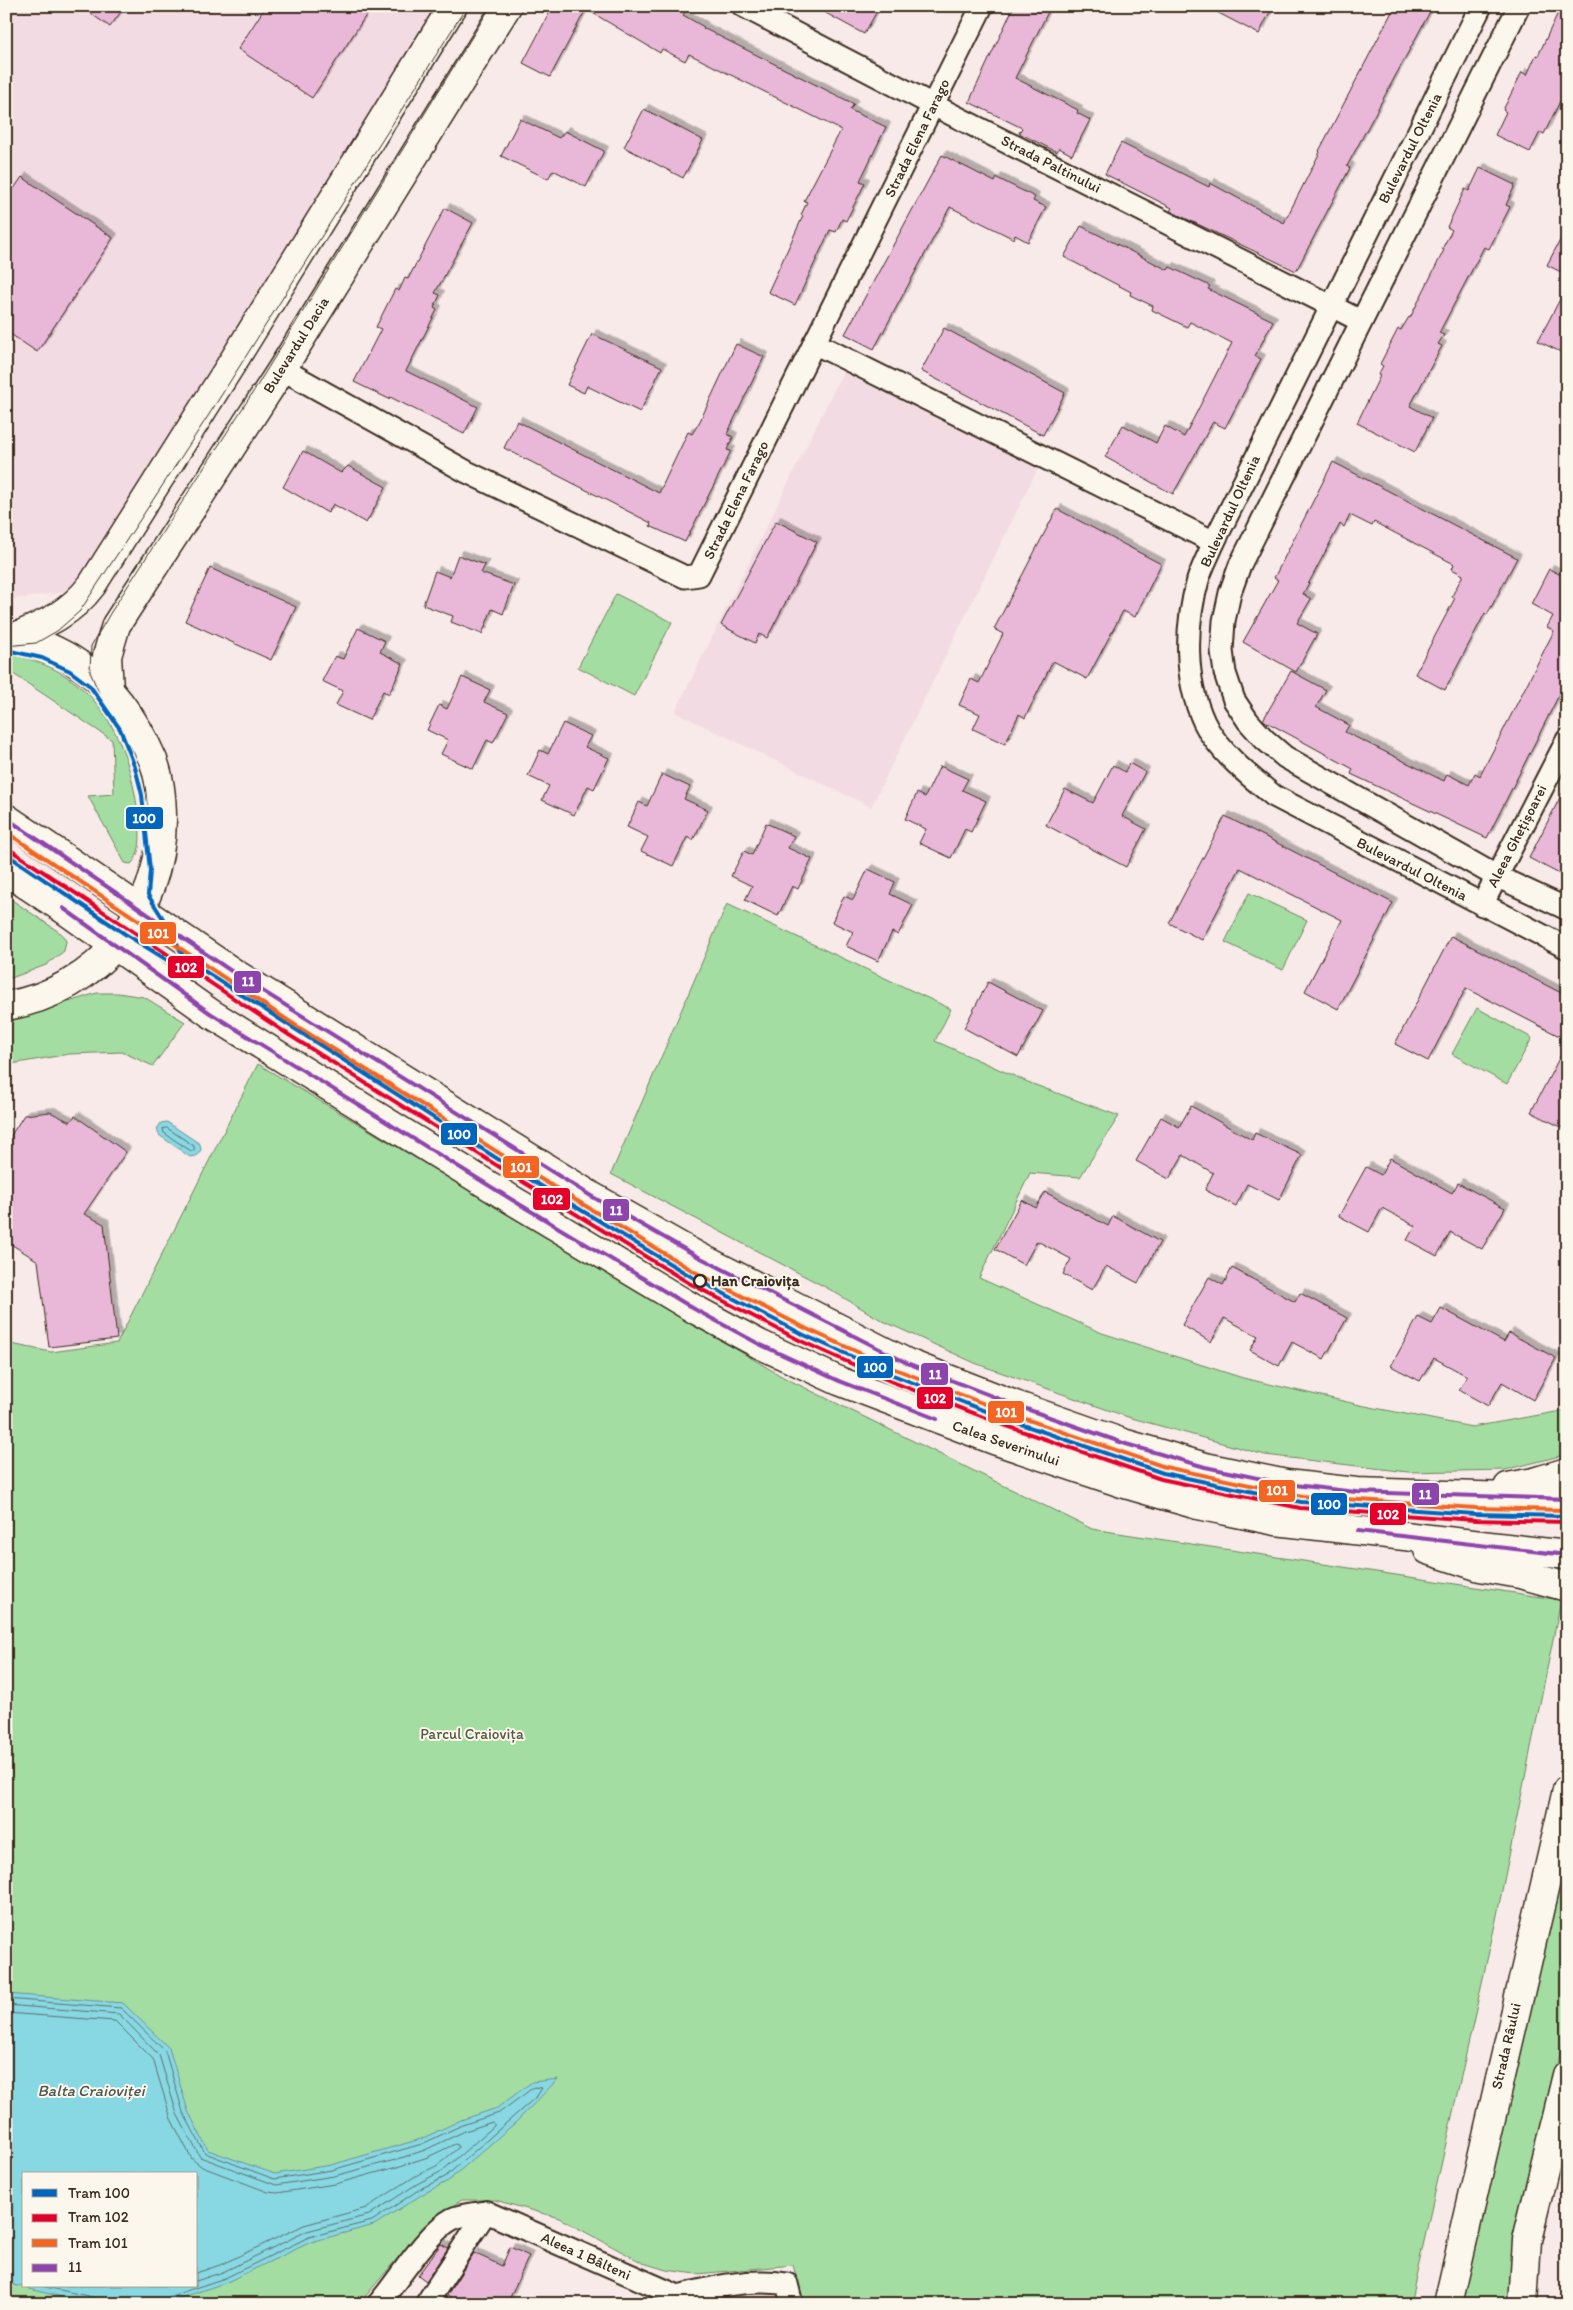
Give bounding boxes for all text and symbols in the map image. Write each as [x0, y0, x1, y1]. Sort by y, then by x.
street label: Strada Elena Farago [881, 76, 953, 200]
street label: Bulevardul Oltenia [1374, 90, 1446, 206]
street label: Strada Paltinului [998, 131, 1104, 197]
street label: Bulevardul Dacia [259, 293, 333, 397]
street label: Strada Elena Farago [700, 438, 772, 562]
street label: Bulevardul Oltenia [1196, 452, 1264, 570]
street label: Aleea Ghețișoarei [1483, 782, 1551, 890]
line badge: 100 [125, 806, 164, 830]
text: 100 [132, 810, 156, 827]
street label: Bulevardul Oltenia [1354, 833, 1470, 905]
line badge: 101 [139, 921, 177, 945]
text: 101 [147, 925, 169, 942]
line badge: 102 [167, 955, 205, 979]
text: 102 [175, 959, 198, 976]
line badge: 11 [233, 970, 262, 994]
text: 11 [242, 973, 255, 990]
line badge: 100 [440, 1122, 478, 1146]
text: 100 [447, 1126, 471, 1143]
line badge: 101 [502, 1155, 540, 1179]
text: 101 [510, 1159, 532, 1176]
line badge: 102 [532, 1187, 571, 1211]
text: 102 [541, 1191, 564, 1208]
line badge: 11 [602, 1198, 630, 1222]
text: 11 [610, 1202, 623, 1219]
place label: Han Craiovița [711, 1272, 800, 1291]
marker: Han Craiovița [693, 1274, 707, 1288]
line badge: 100 [856, 1355, 894, 1379]
text: 100 [863, 1359, 887, 1376]
line badge: 11 [920, 1362, 949, 1386]
text: 11 [929, 1366, 942, 1383]
line badge: 102 [916, 1386, 954, 1410]
text: 102 [924, 1390, 947, 1407]
line badge: 101 [987, 1400, 1025, 1424]
text: 101 [995, 1404, 1017, 1421]
street label: Calea Severinului [950, 1416, 1062, 1470]
line badge: 101 [1258, 1479, 1296, 1503]
text: 101 [1266, 1482, 1288, 1499]
line badge: 11 [1411, 1482, 1440, 1506]
text: 11 [1419, 1486, 1432, 1503]
line badge: 100 [1310, 1492, 1348, 1516]
text: 100 [1317, 1496, 1341, 1513]
line badge: 102 [1369, 1502, 1407, 1526]
text: 102 [1377, 1506, 1400, 1523]
park label: Parcul Craiovița [420, 1725, 524, 1743]
street label: Strada Râului [1487, 2001, 1525, 2091]
water label: Balta Craioviței [37, 2081, 146, 2100]
legend [22, 2172, 198, 2288]
text: Tram 100 [68, 2184, 130, 2202]
text: Tram 102 [68, 2208, 129, 2226]
street label: Aleea 1 Bâlteni [538, 2228, 634, 2284]
text: Tram 101 [68, 2234, 128, 2252]
text: 11 [68, 2258, 82, 2276]

